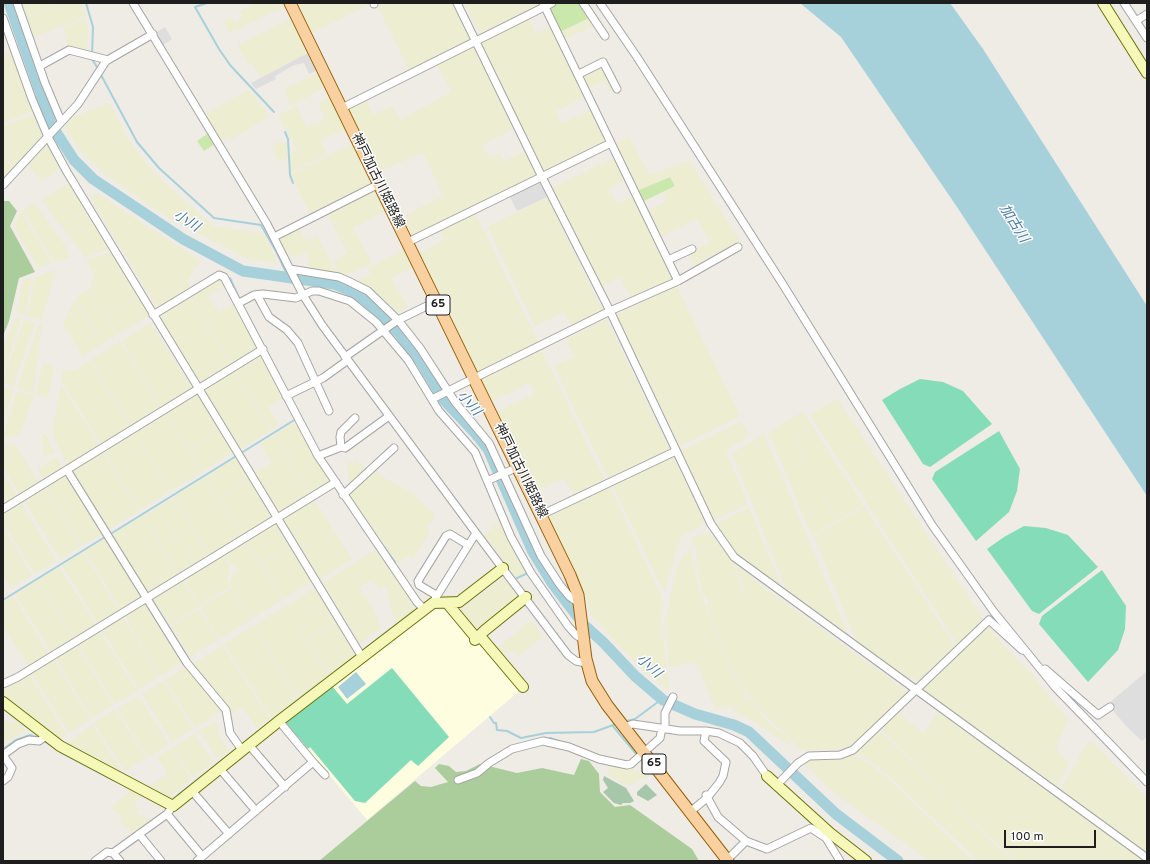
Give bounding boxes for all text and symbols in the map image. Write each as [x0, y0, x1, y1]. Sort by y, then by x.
street label: 神戸加古川姫路線 [347, 131, 407, 231]
water label: 加古川 [995, 202, 1031, 246]
water label: 小川 [170, 207, 202, 237]
road number: 65 [426, 295, 450, 315]
water label: 小川 [452, 388, 484, 420]
street label: 神戸加古川姫路線 [490, 421, 550, 521]
water label: 小川 [632, 651, 664, 683]
road number: 65 [642, 754, 666, 774]
scale bar [1006, 822, 1098, 848]
text: 100 m [1011, 829, 1044, 845]

